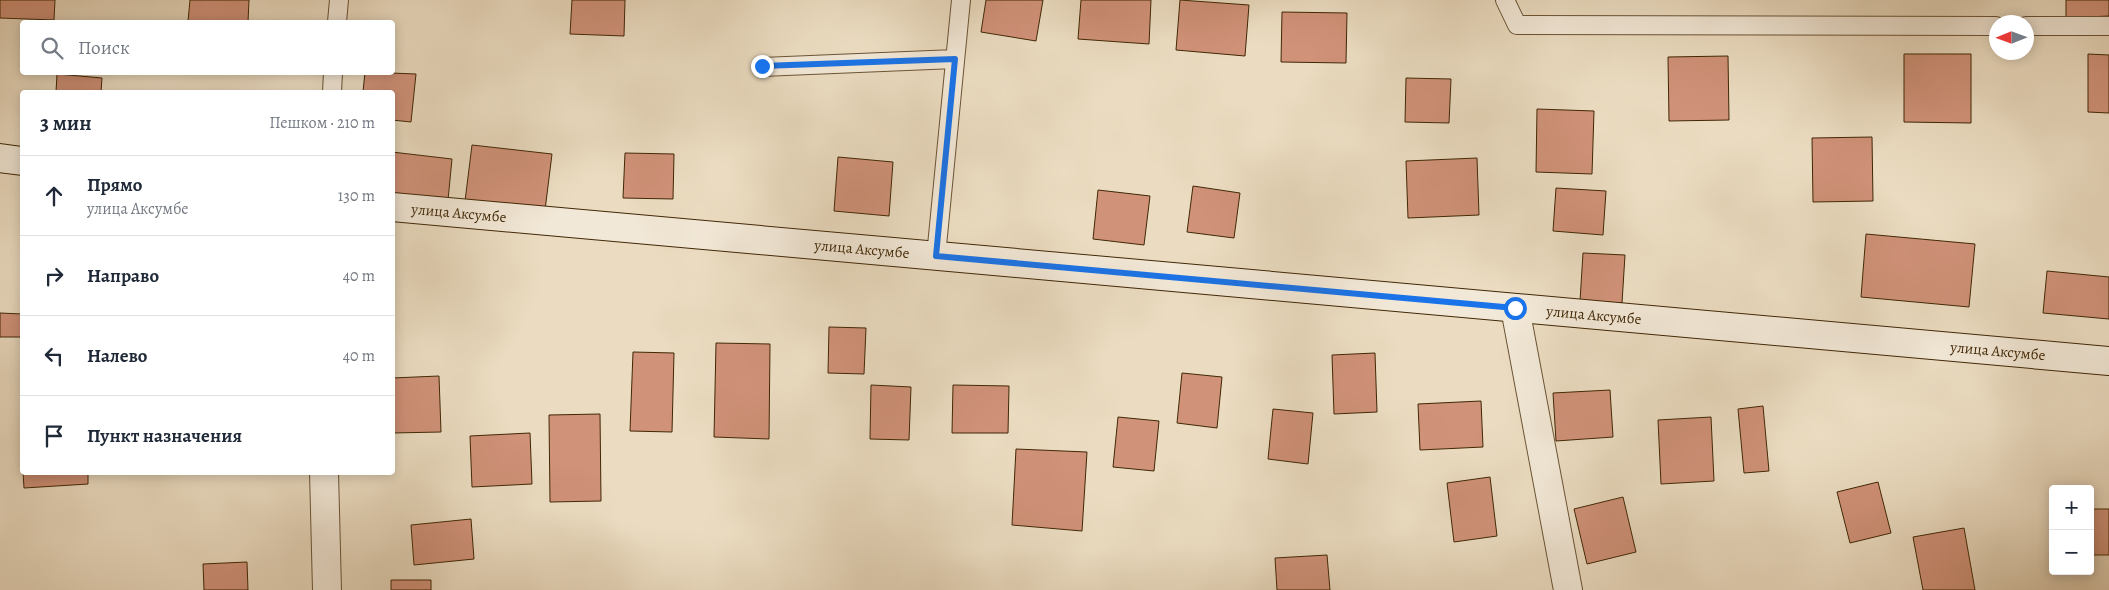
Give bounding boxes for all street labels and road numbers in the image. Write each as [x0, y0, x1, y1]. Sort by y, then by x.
street label: улица Аксумбе [410, 199, 507, 227]
street label: улица Аксумбе [813, 235, 910, 263]
street label: улица Аксумбе [1545, 301, 1642, 329]
street label: улица Аксумбе [1949, 337, 2046, 365]

